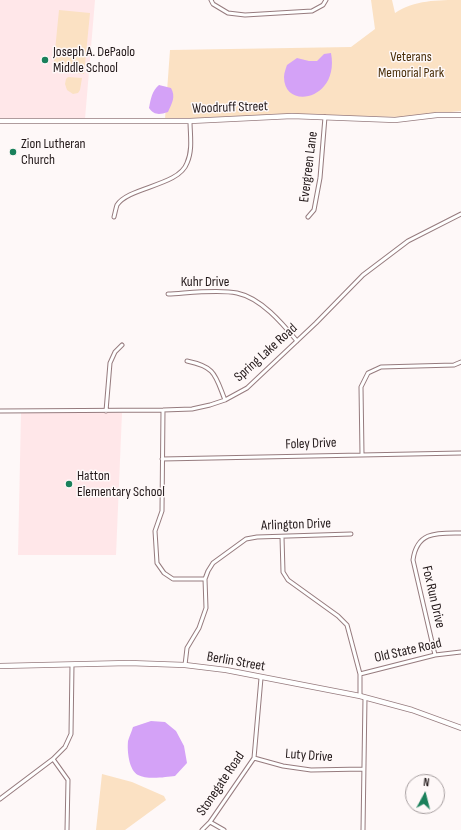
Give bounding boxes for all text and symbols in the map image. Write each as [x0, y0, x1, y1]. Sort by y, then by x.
place label: Joseph A. DePaolo Middle School [53, 44, 135, 76]
park label: Veterans Memorial Park [378, 49, 444, 82]
marker: Joseph A. DePaolo Middle School [40, 55, 50, 65]
street label: Woodruff Street [192, 98, 268, 118]
street label: Evergreen Lane [296, 131, 322, 203]
place label: Zion Lutheran Church [21, 136, 86, 168]
marker: Zion Lutheran Church [8, 147, 18, 157]
street label: Kuhr Drive [181, 274, 229, 290]
street label: Spring Lake Road [231, 320, 301, 386]
street label: Foley Drive [285, 435, 337, 453]
place label: Hatton Elementary School [77, 468, 165, 500]
marker: Hatton Elementary School [64, 479, 74, 489]
street label: Arlington Drive [261, 515, 331, 535]
street label: Fox Run Drive [418, 564, 448, 630]
street label: Old State Road [373, 635, 443, 667]
street label: Berlin Street [205, 649, 267, 675]
street label: Luty Drive [285, 746, 333, 766]
street label: Stonegate Road [193, 749, 249, 819]
north arrow [405, 774, 445, 814]
text: N [423, 776, 430, 789]

